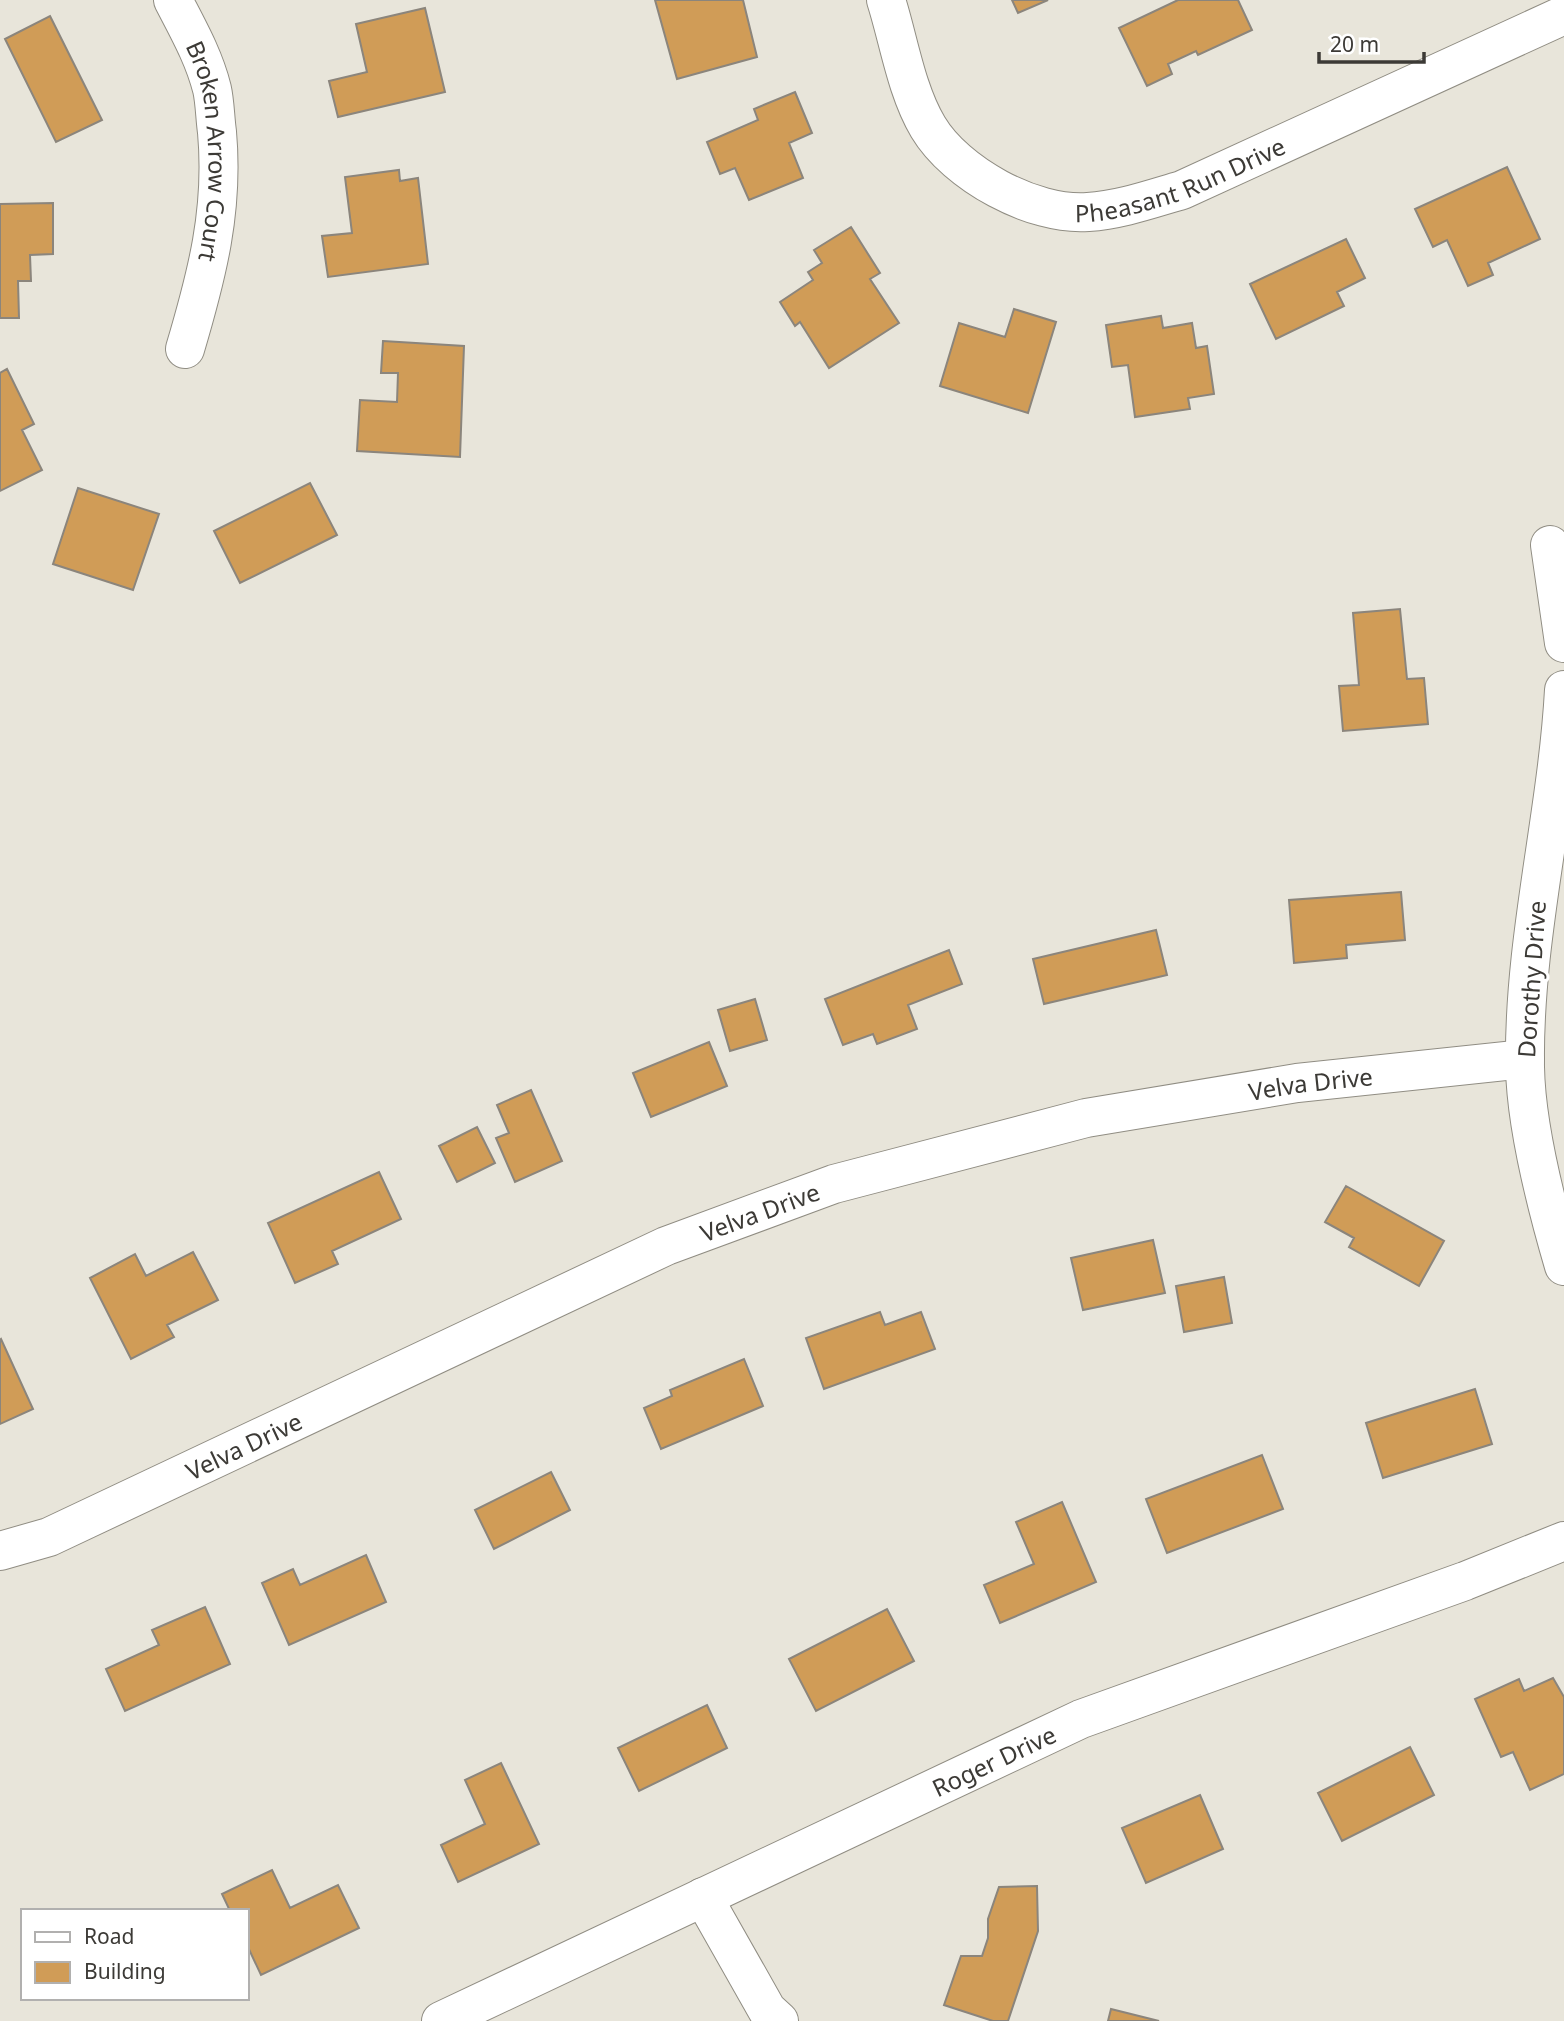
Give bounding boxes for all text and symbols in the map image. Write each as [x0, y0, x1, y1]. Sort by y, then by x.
scale bar [1319, 21, 1424, 65]
text: 20 m [1330, 30, 1379, 58]
street label: Broken Arrow Court [179, 35, 235, 265]
street label: Pheasant Run Drive [1075, 129, 1290, 229]
street label: Dorothy Drive [1509, 899, 1553, 1059]
street label: Velva Drive [1246, 1059, 1374, 1107]
street label: Velva Drive [695, 1174, 824, 1249]
street label: Velva Drive [180, 1404, 307, 1487]
street label: Roger Drive [926, 1717, 1061, 1804]
legend [21, 1909, 248, 2000]
text: Road [84, 1922, 134, 1950]
text: Building [84, 1957, 166, 1985]

